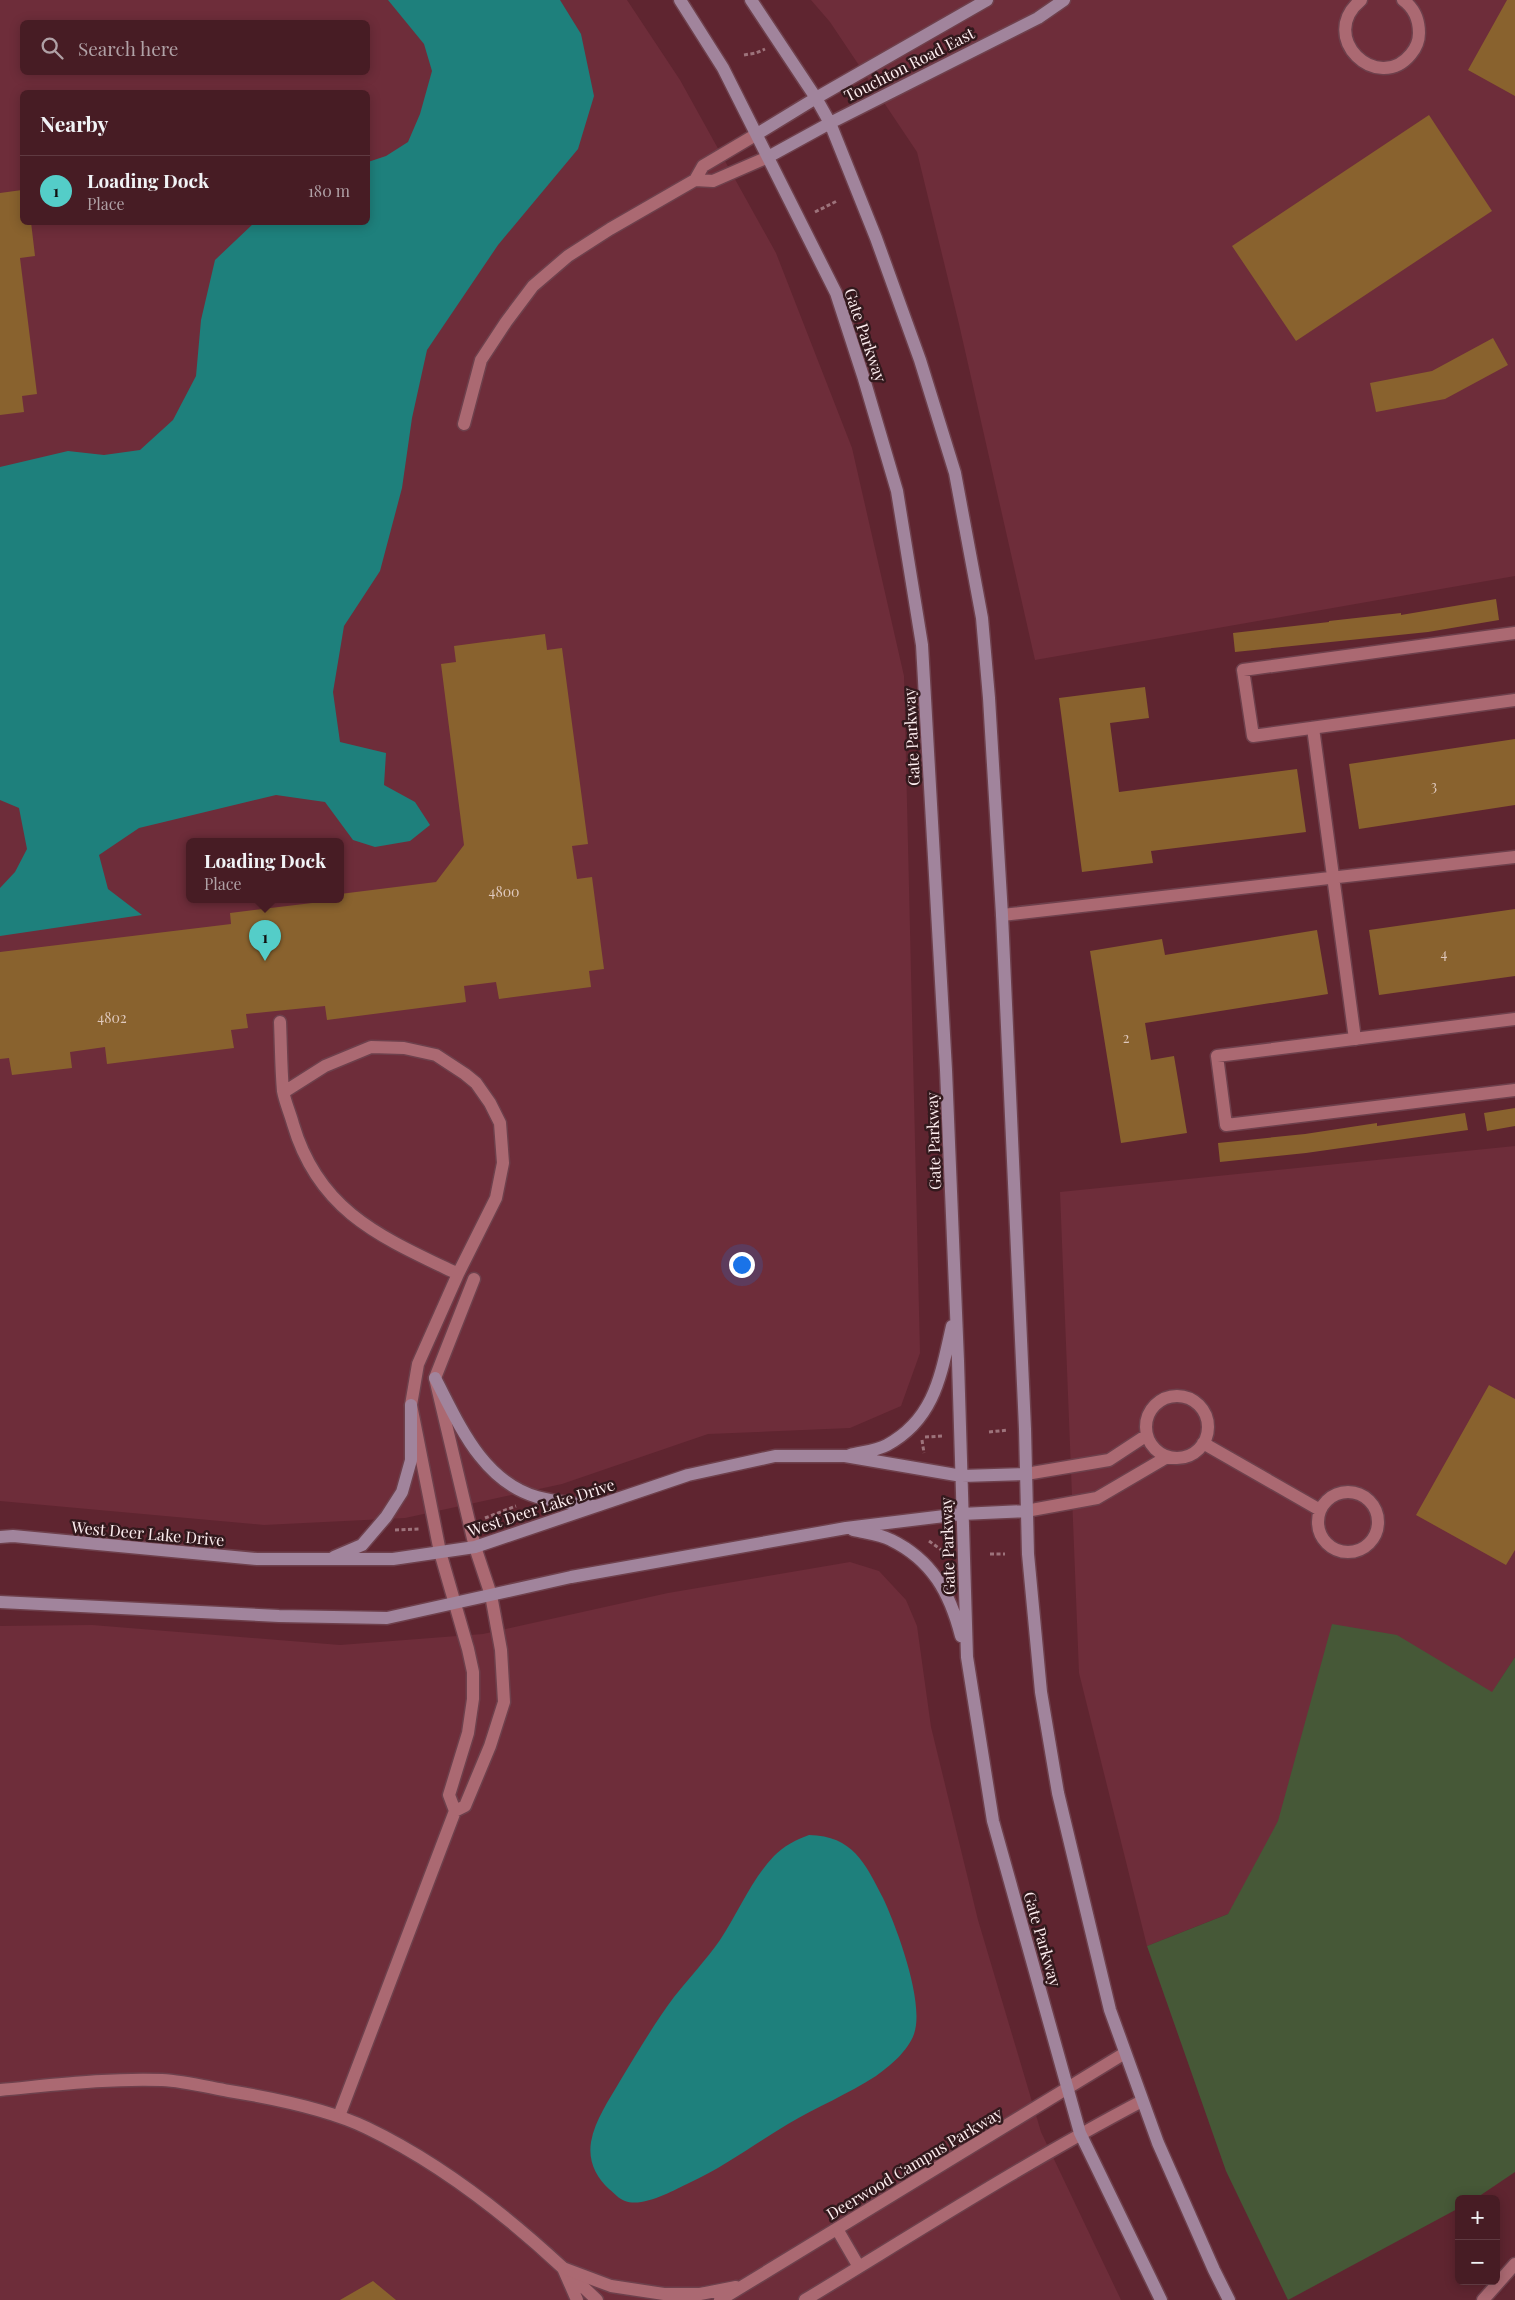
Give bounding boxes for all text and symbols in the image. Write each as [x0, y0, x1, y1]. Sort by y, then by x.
search box [20, 20, 370, 75]
street label: Touchton Road East [840, 22, 978, 106]
icon: search [38, 34, 66, 62]
text: Search here [78, 35, 178, 61]
text: Nearby [40, 109, 109, 137]
text: Loading Dock [87, 167, 209, 193]
text: 1 [53, 180, 59, 201]
text: 180 m [308, 180, 350, 201]
text: Place [87, 193, 125, 214]
street label: Gate Parkway [840, 285, 892, 385]
street label: Gate Parkway [898, 688, 924, 786]
house number: 3 [1431, 776, 1437, 795]
popup [186, 838, 344, 903]
text: Loading Dock [204, 847, 326, 873]
text: Place [204, 873, 242, 894]
house number: 4800 [489, 882, 520, 901]
pin: 1 [249, 920, 281, 961]
house number: 4 [1441, 944, 1448, 963]
house number: 4802 [97, 1008, 127, 1027]
house number: 2 [1123, 1028, 1130, 1047]
street label: Gate Parkway [921, 1092, 945, 1190]
your location [729, 1252, 755, 1278]
street label: West Deer Lake Drive [464, 1473, 617, 1541]
street label: Gate Parkway [935, 1497, 959, 1595]
street label: West Deer Lake Drive [70, 1516, 225, 1550]
street label: Gate Parkway [1019, 1889, 1067, 1989]
street label: Deerwood Campus Parkway [822, 2102, 1006, 2224]
map controls [1455, 2195, 1500, 2285]
button: + [1455, 2195, 1500, 2240]
button: − [1455, 2240, 1500, 2285]

